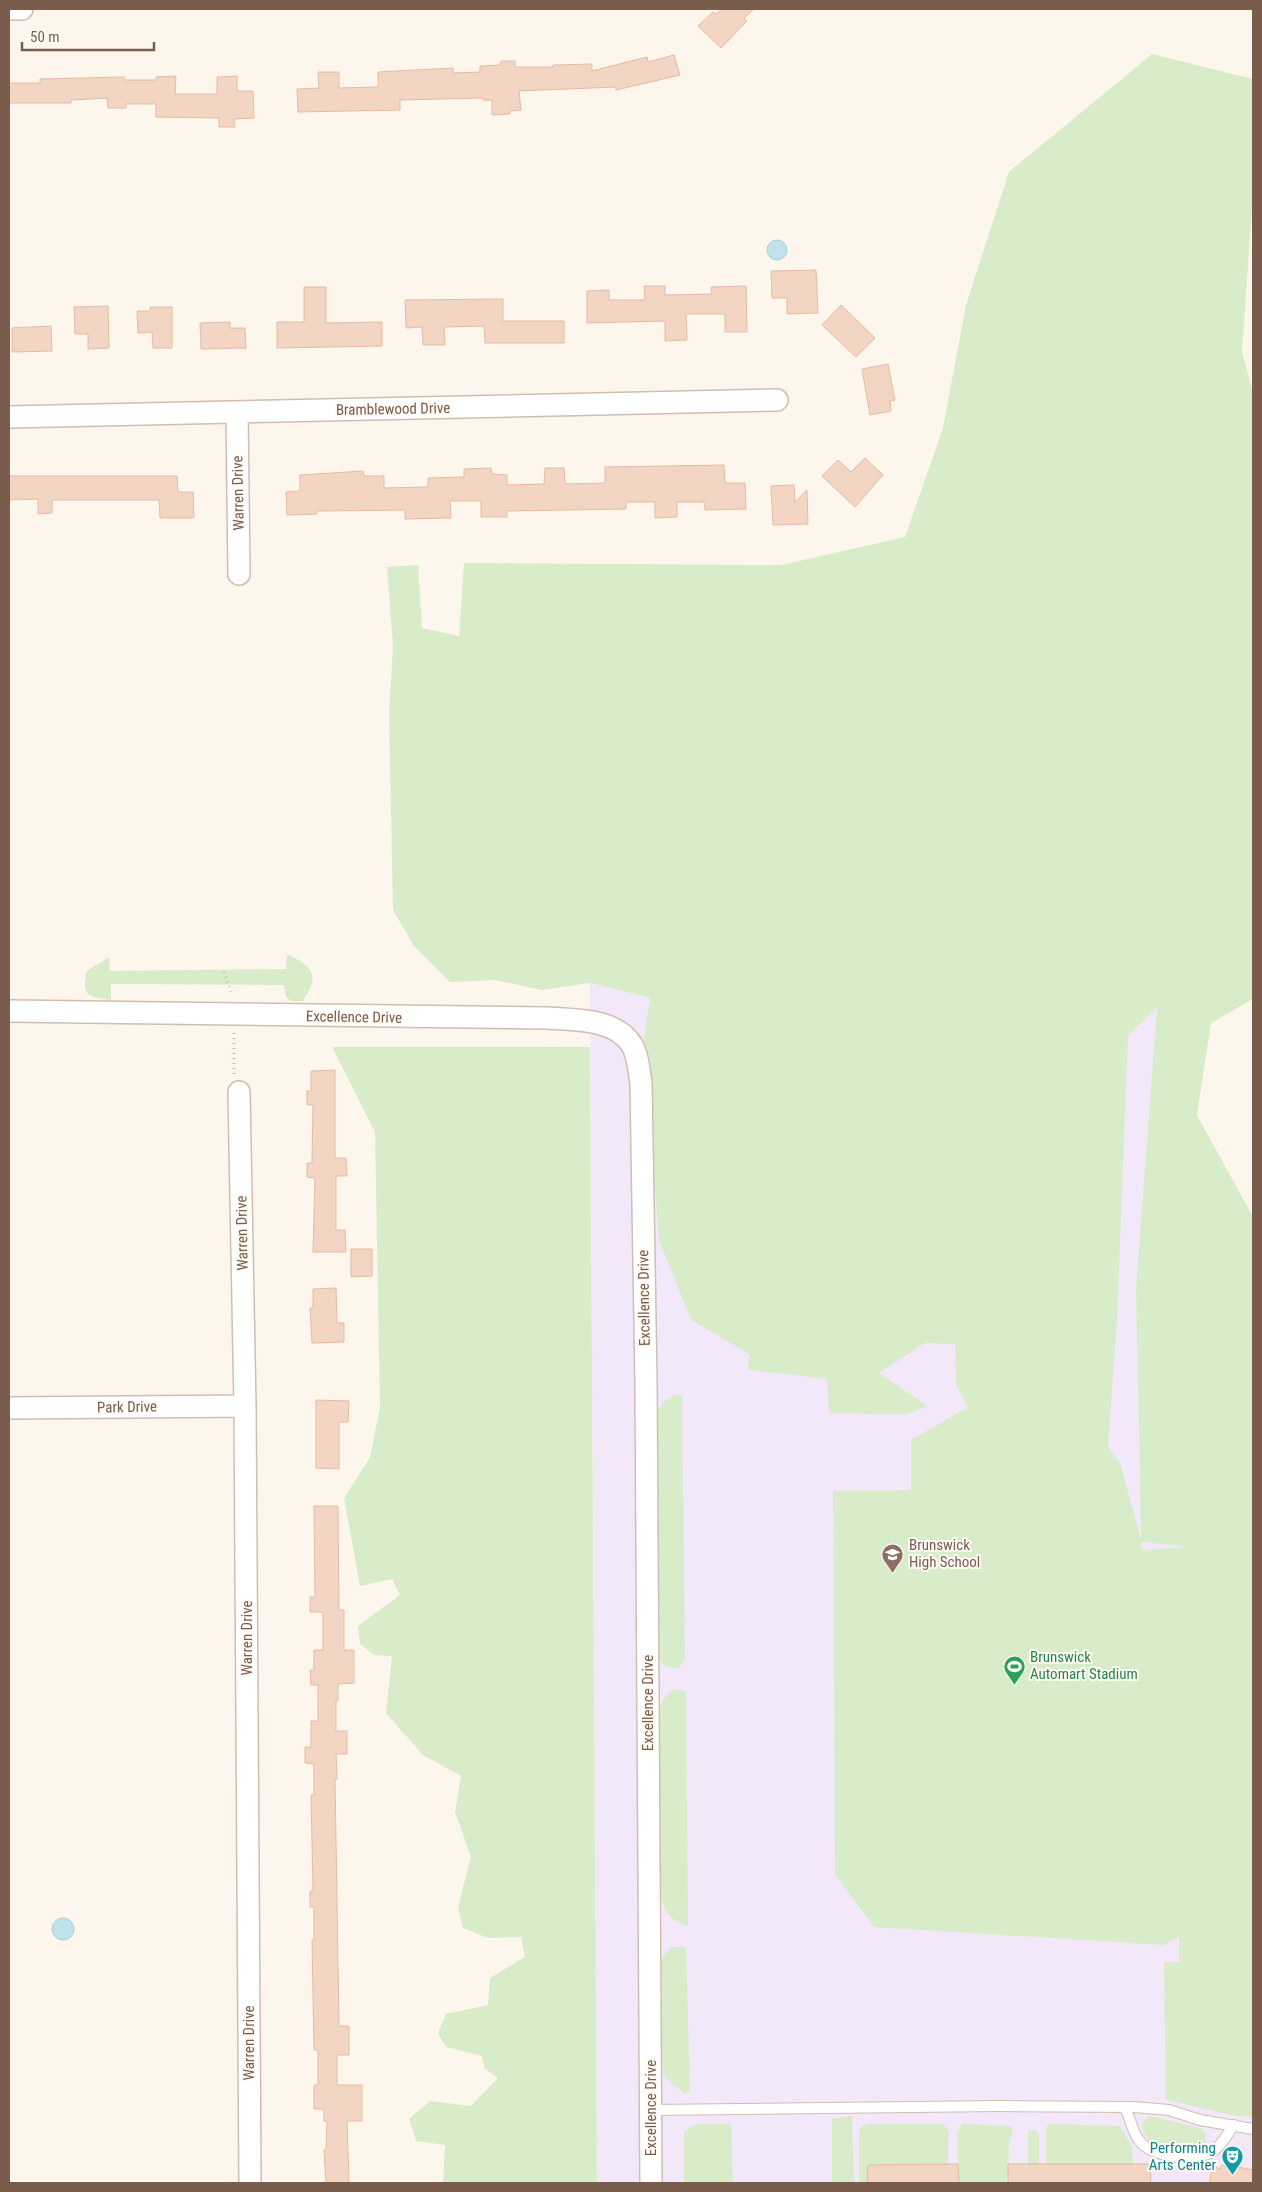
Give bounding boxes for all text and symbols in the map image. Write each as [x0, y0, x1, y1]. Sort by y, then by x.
scale bar [22, 20, 155, 52]
text: 50 m [30, 28, 60, 46]
street label: Bramblewood Drive [336, 399, 450, 419]
street label: Warren Drive [228, 455, 248, 531]
street label: Excellence Drive [306, 1007, 402, 1027]
street label: Warren Drive [232, 1195, 252, 1271]
street label: Excellence Drive [634, 1250, 654, 1346]
street label: Park Drive [97, 1397, 157, 1417]
place label: Brunswick High School [909, 1536, 980, 1571]
school or university icon: Brunswick High School [881, 1542, 905, 1573]
street label: Warren Drive [238, 1600, 256, 1676]
place label: Brunswick Automart Stadium [1030, 1648, 1138, 1683]
sports icon: Brunswick Automart Stadium [1002, 1654, 1026, 1685]
street label: Excellence Drive [639, 1655, 657, 1751]
street label: Warren Drive [240, 2005, 258, 2081]
street label: Excellence Drive [642, 2060, 660, 2156]
place label: Performing Arts Center [1149, 2139, 1216, 2174]
theatre icon: Performing Arts Center [1220, 2145, 1244, 2176]

